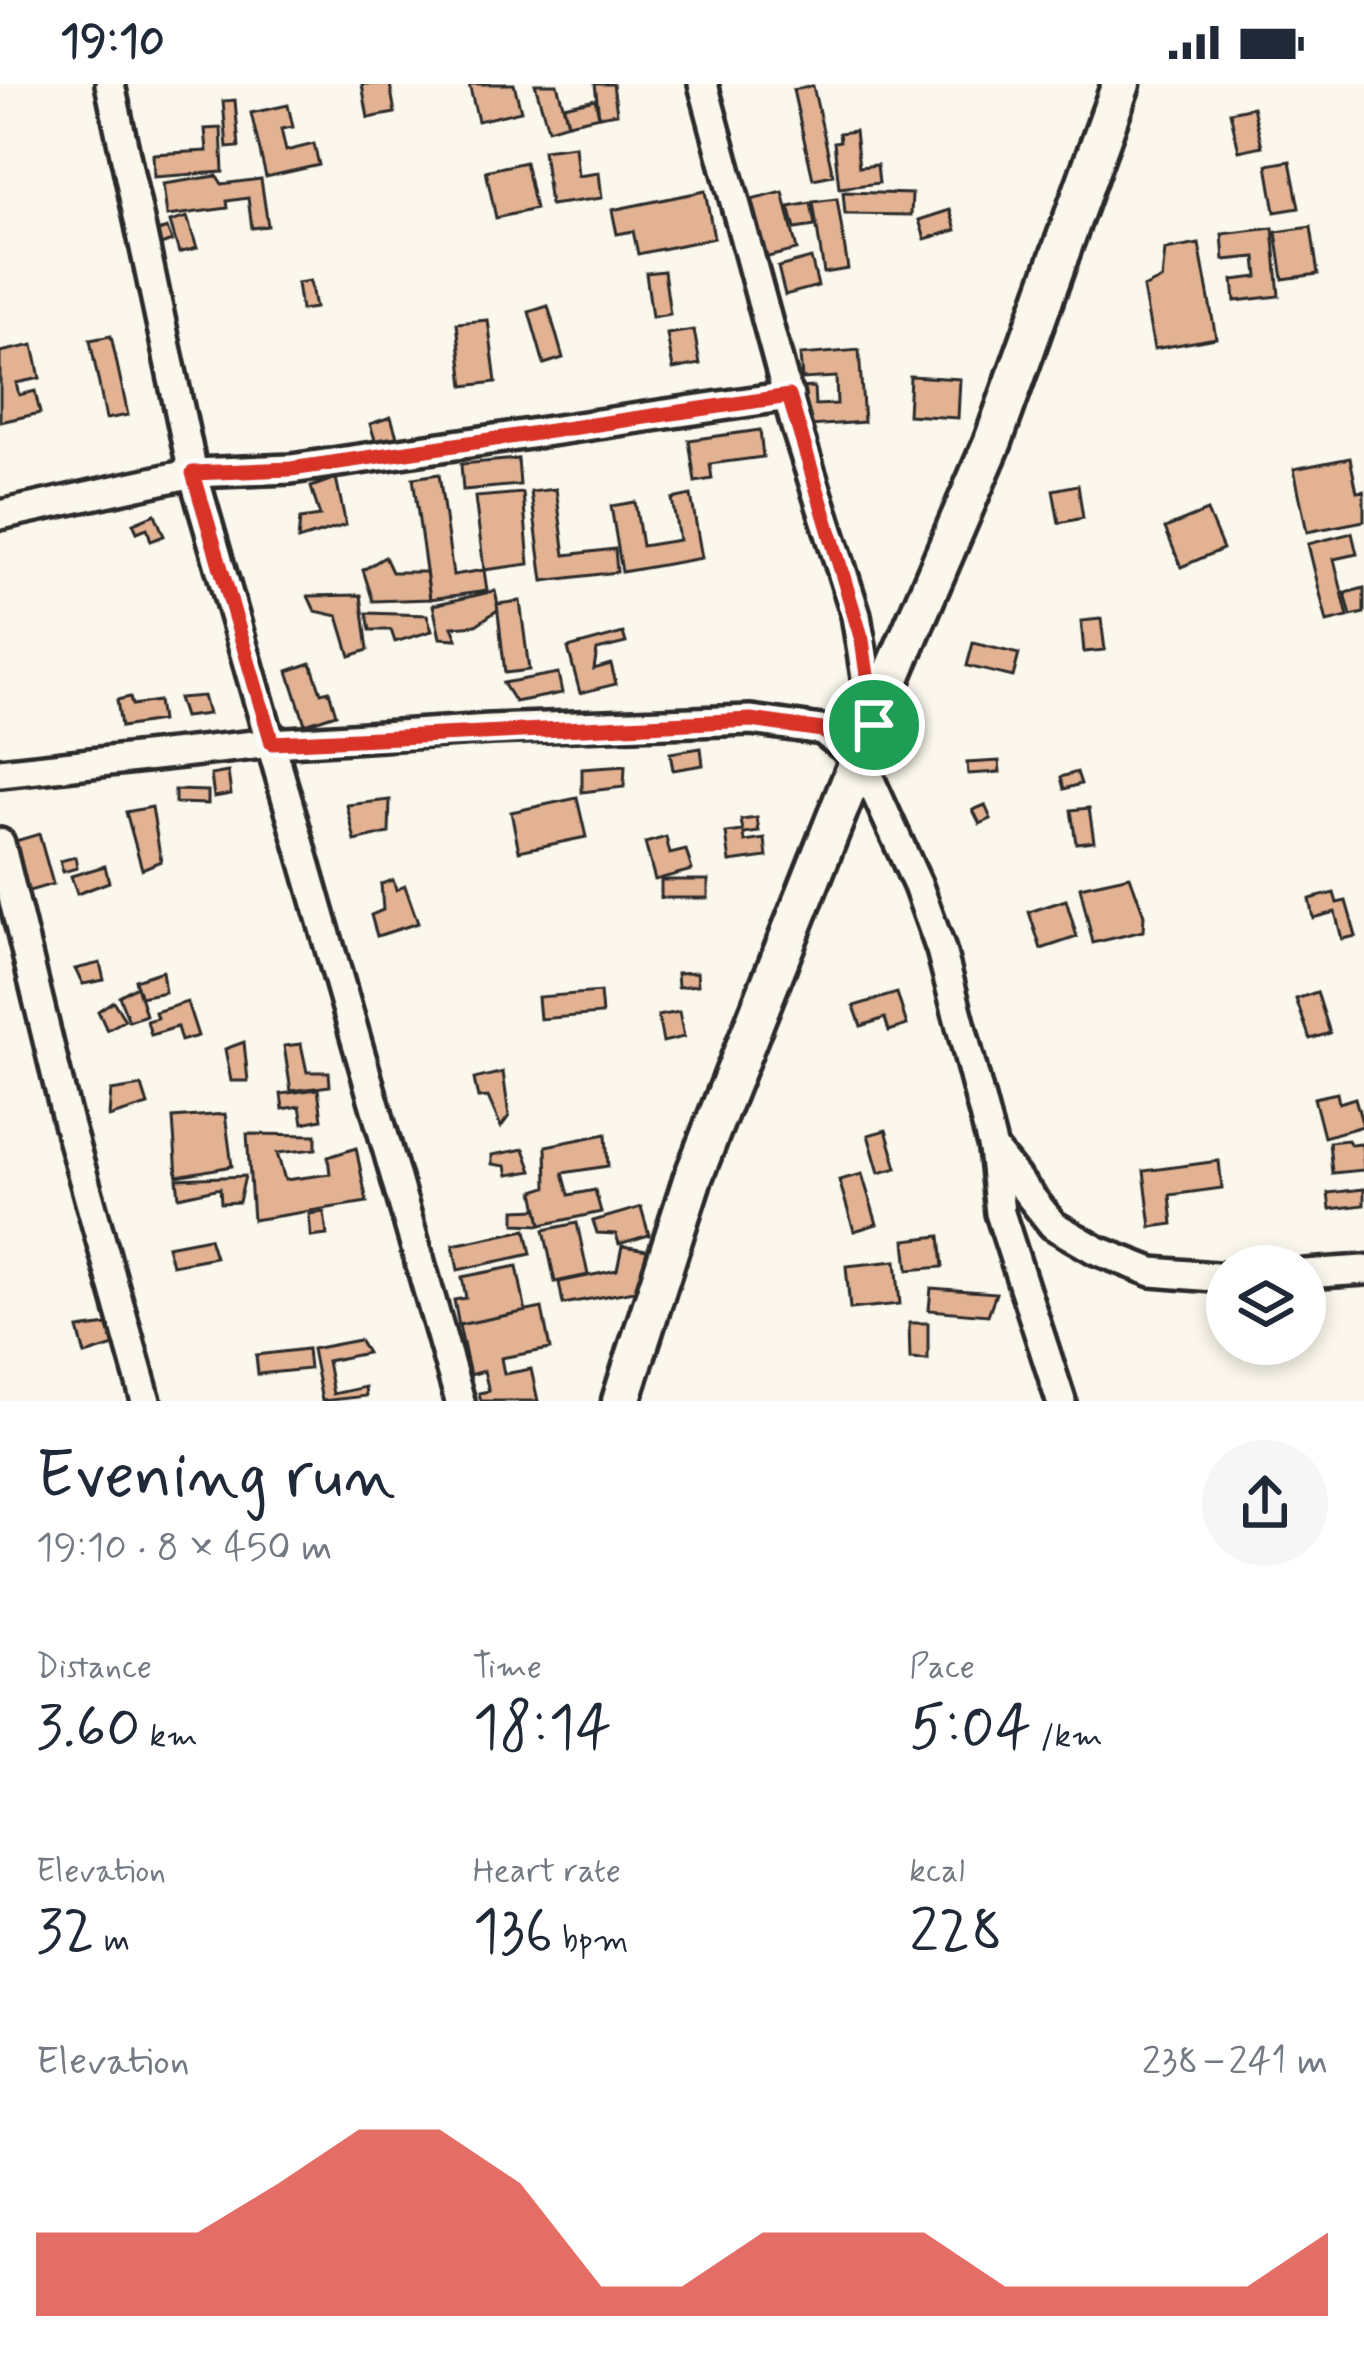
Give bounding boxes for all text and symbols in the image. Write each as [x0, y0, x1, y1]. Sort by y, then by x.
text: 19:10 [60, 13, 165, 72]
pin [823, 674, 925, 776]
icon: arrive [841, 692, 907, 758]
map controls [1206, 1245, 1326, 1365]
button: layers [1206, 1245, 1326, 1365]
text: Evening run [36, 1435, 396, 1521]
button: share [1202, 1440, 1328, 1566]
text: 19:10 · 8 × 450 m [36, 1523, 332, 1574]
text: Distance [36, 1646, 152, 1690]
text: Time [473, 1646, 542, 1690]
text: Pace [909, 1646, 975, 1690]
text: 3.60 [36, 1690, 141, 1769]
text: 18:14 [473, 1690, 612, 1769]
text: 5:04 [909, 1690, 1031, 1769]
text: km [141, 1715, 198, 1759]
text: /km [1031, 1715, 1103, 1759]
text: Elevation [36, 1850, 166, 1894]
text: Heart rate [473, 1850, 621, 1894]
text: kcal [909, 1850, 965, 1894]
text: 32 [36, 1894, 95, 1973]
text: 136 [473, 1894, 553, 1973]
text: 228 [909, 1894, 1003, 1973]
text: m [95, 1919, 130, 1963]
text: bpm [553, 1919, 629, 1963]
text: Elevation [36, 2037, 190, 2088]
text: 238–241 m [1142, 2037, 1328, 2088]

